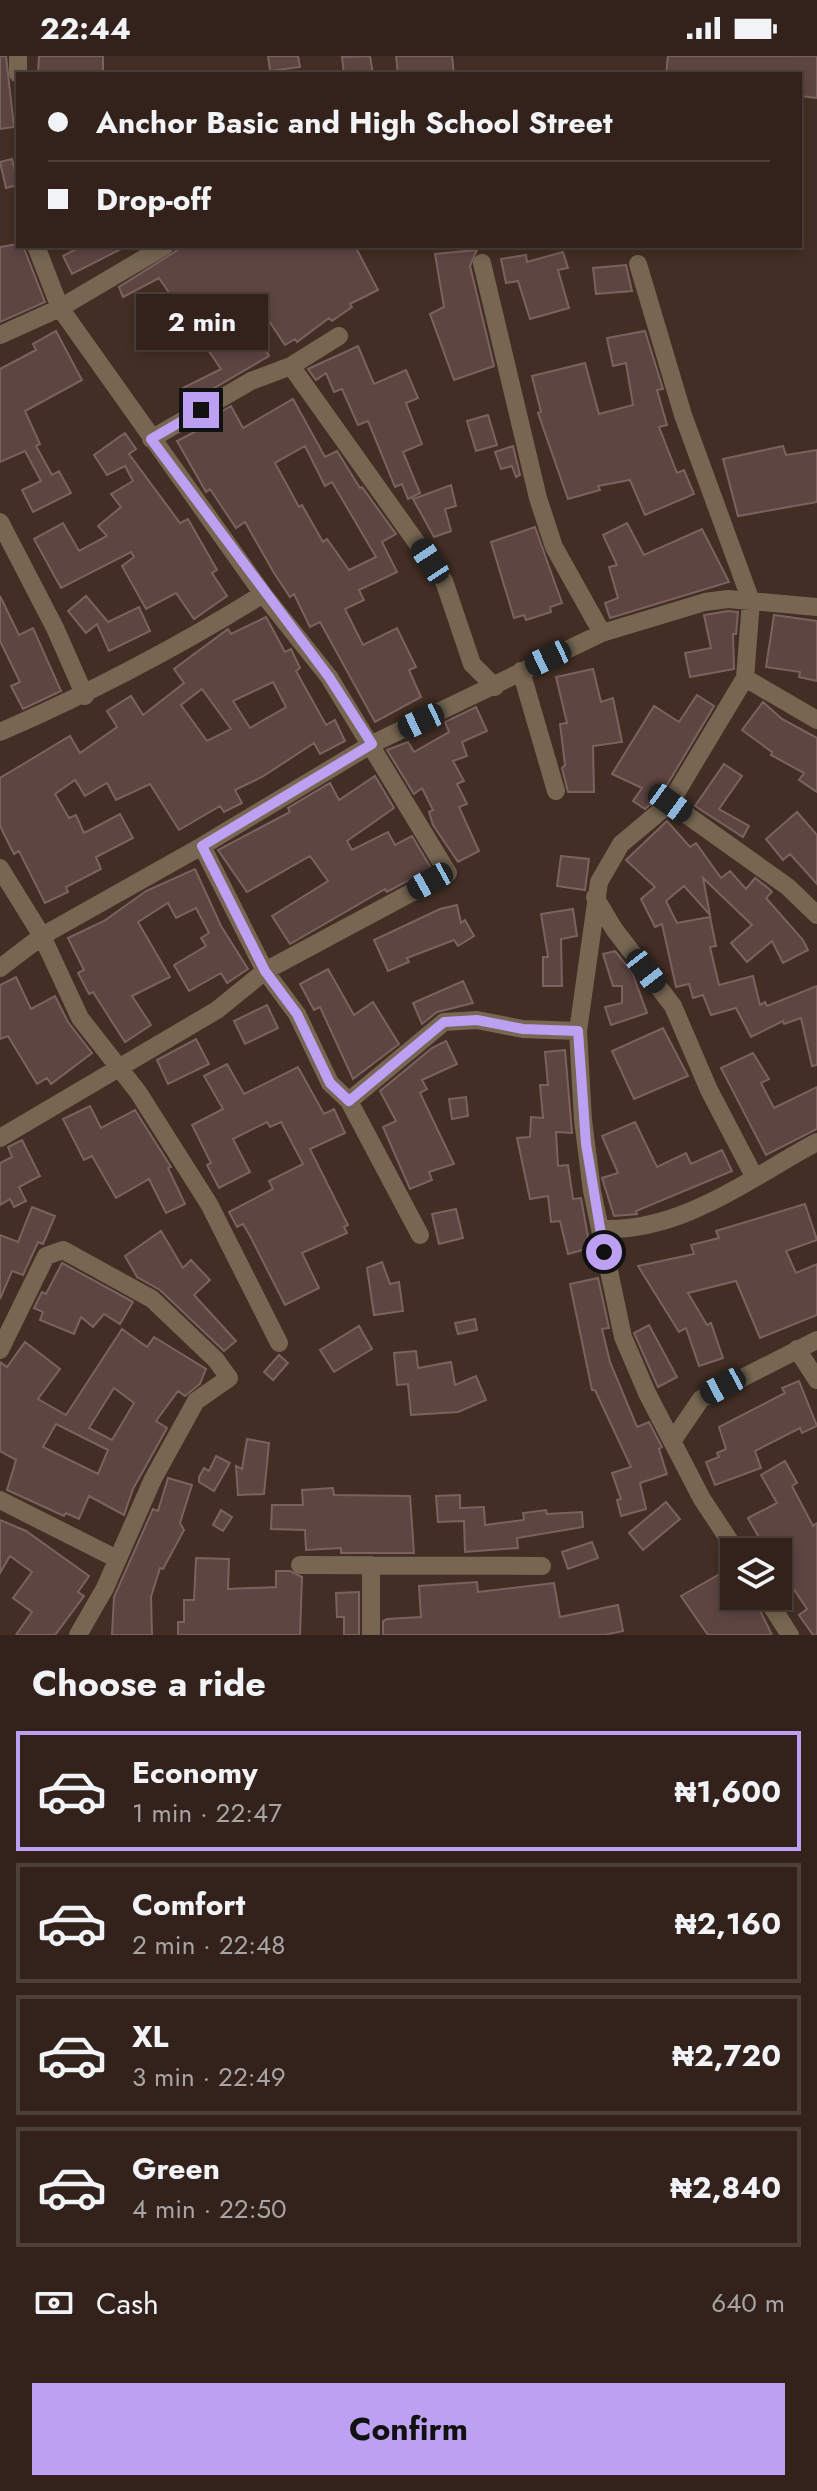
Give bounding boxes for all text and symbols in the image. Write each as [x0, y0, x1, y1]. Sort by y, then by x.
text: 22:44 [40, 7, 131, 50]
text: Anchor Basic and High School Street [96, 101, 612, 144]
text: Drop-off [96, 178, 211, 221]
callout: 2 min [135, 294, 267, 350]
text: 2 min [168, 303, 236, 341]
route end [183, 392, 219, 428]
car [407, 534, 453, 588]
car [521, 637, 575, 679]
car [394, 700, 448, 742]
car [644, 779, 696, 827]
car [403, 859, 457, 903]
car [622, 945, 670, 997]
route start [586, 1234, 622, 1270]
car [696, 1364, 750, 1408]
map controls [720, 1538, 792, 1610]
button: layers [720, 1538, 792, 1610]
text: Choose a ride [32, 1657, 266, 1709]
text: Economy [132, 1751, 258, 1794]
icon: car [36, 1755, 108, 1827]
text: ₦1,600 [675, 1770, 781, 1813]
text: 1 min · 22:47 [132, 1794, 282, 1832]
text: Comfort [132, 1883, 245, 1926]
icon: car [36, 1887, 108, 1959]
text: ₦2,160 [675, 1902, 781, 1945]
text: 2 min · 22:48 [132, 1926, 285, 1964]
text: XL [132, 2015, 168, 2058]
icon: car [36, 2019, 108, 2091]
text: ₦2,720 [672, 2034, 781, 2077]
text: 3 min · 22:49 [132, 2058, 286, 2096]
text: Green [132, 2147, 220, 2190]
icon: car [36, 2151, 108, 2223]
text: ₦2,840 [670, 2166, 781, 2209]
text: 4 min · 22:50 [132, 2190, 287, 2228]
icon: cash [32, 2281, 76, 2325]
text: Cash [96, 2282, 159, 2325]
text: 640 m [711, 2284, 785, 2322]
button: Confirm [32, 2383, 785, 2475]

